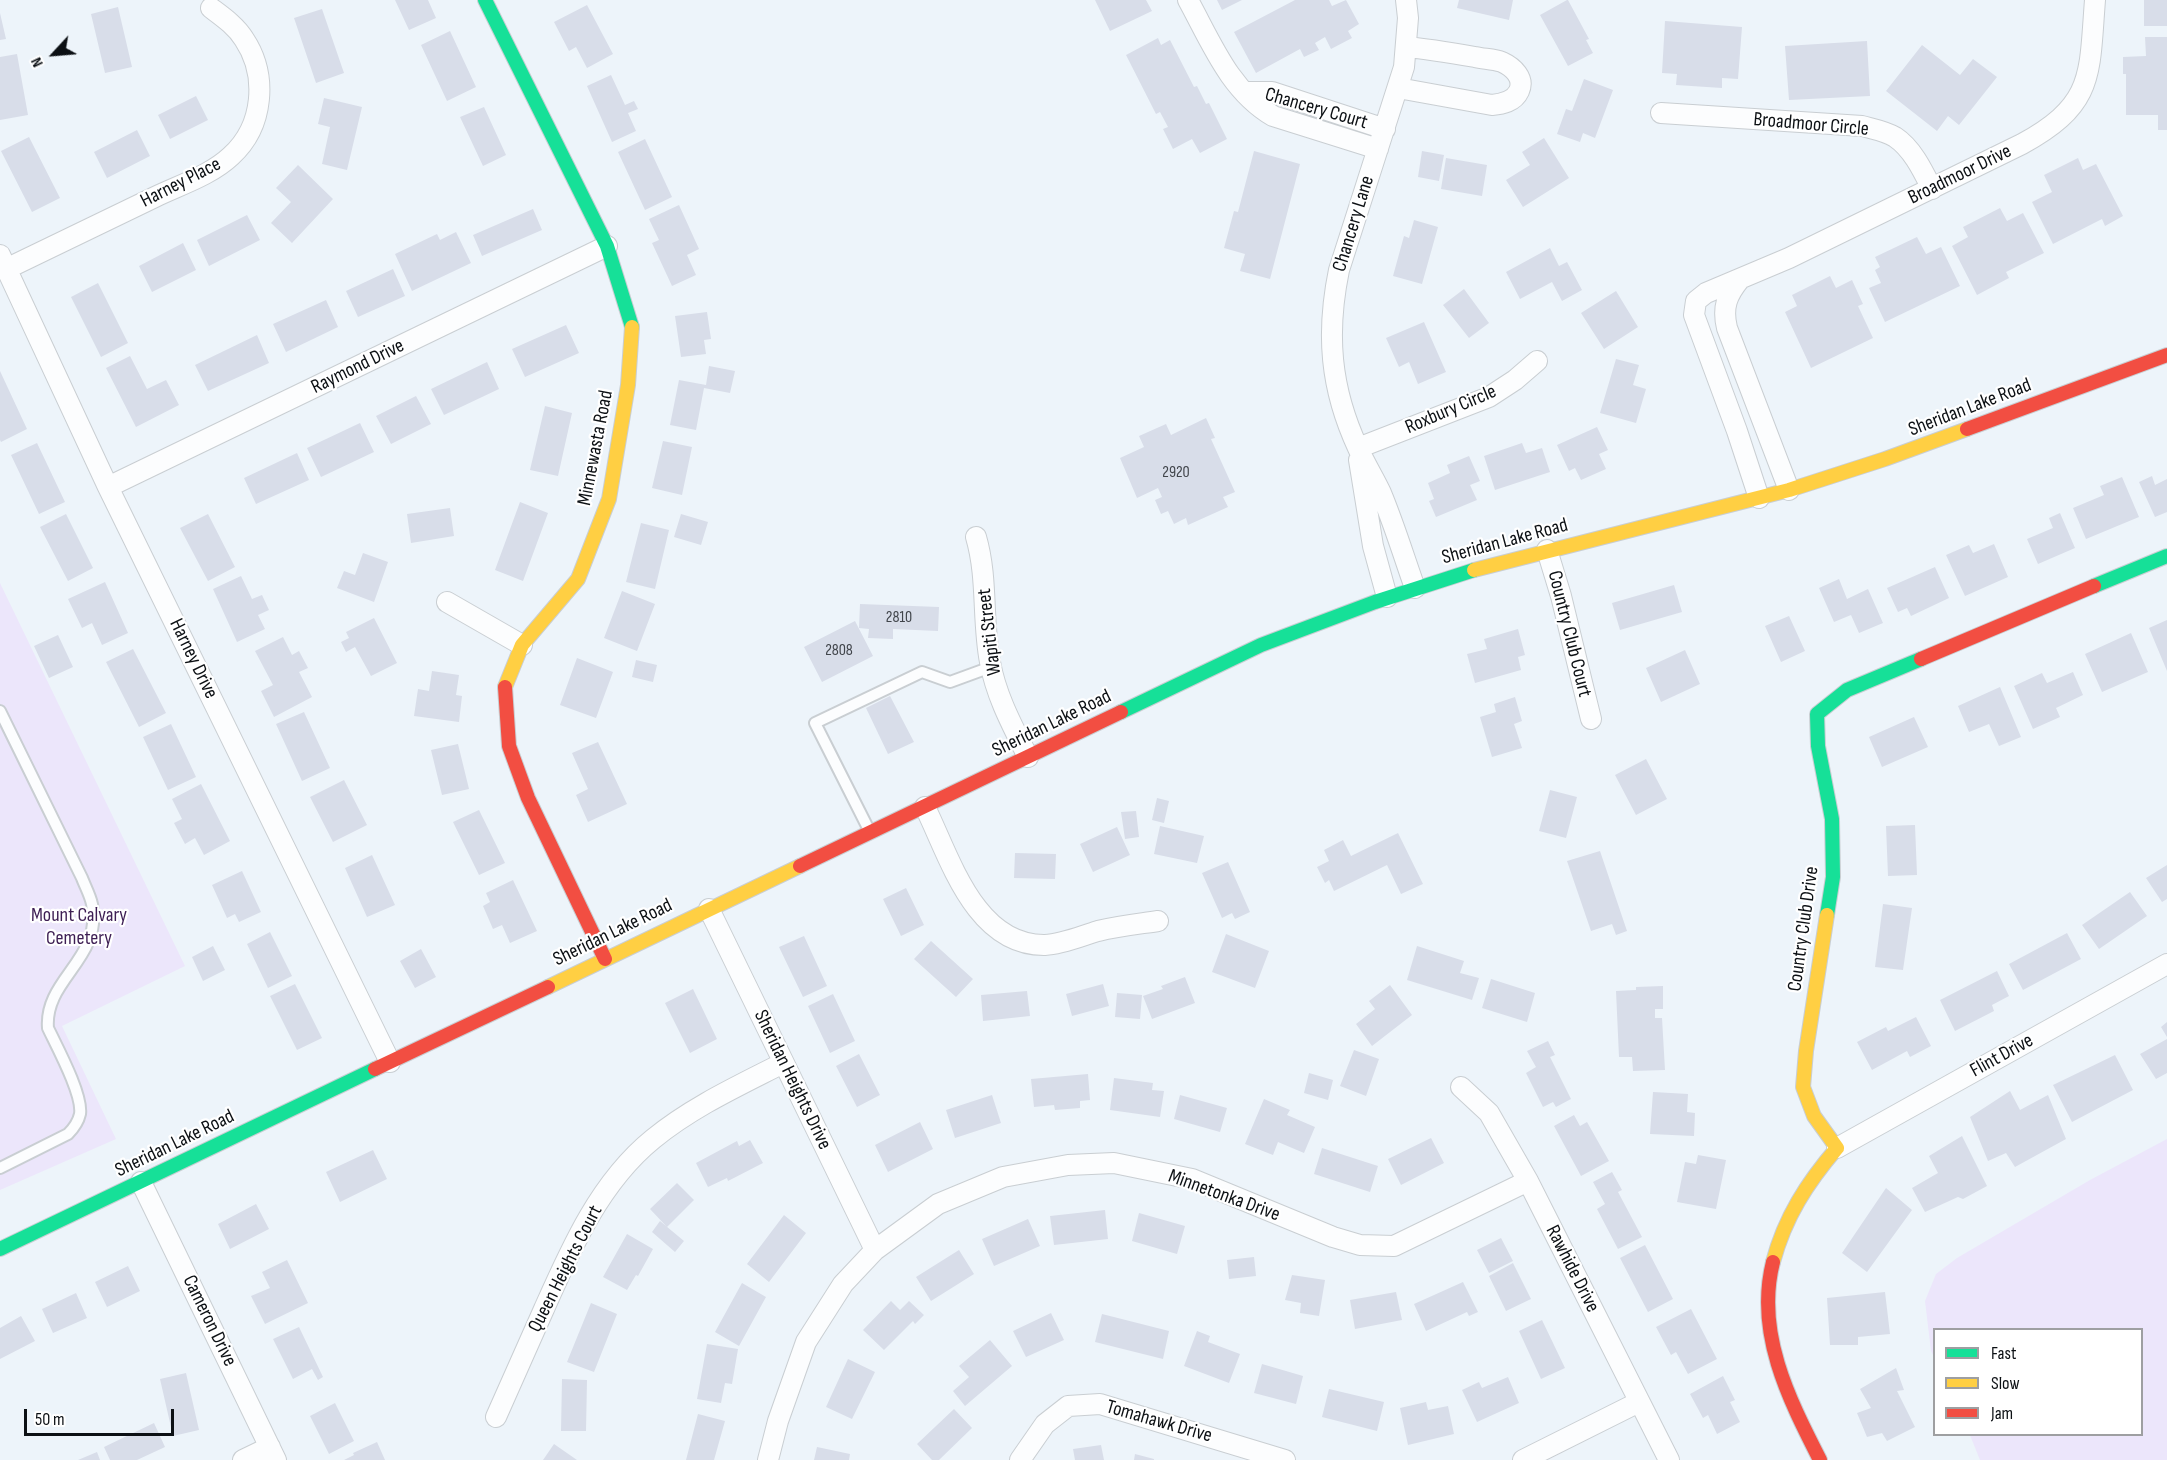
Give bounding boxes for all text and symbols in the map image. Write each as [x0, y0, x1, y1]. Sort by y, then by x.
north arrow [24, 24, 84, 84]
text: N [27, 54, 48, 70]
street label: Chancery Court [1262, 83, 1370, 135]
street label: Broadmoor Circle [1752, 108, 1870, 142]
street label: Broadmoor Drive [1904, 140, 2016, 210]
street label: Harney Place [137, 153, 225, 213]
street label: Chancery Lane [1328, 173, 1380, 275]
street label: Raymond Drive [308, 334, 408, 400]
street label: Sheridan Lake Road [1905, 374, 2035, 442]
street label: Roxbury Circle [1402, 380, 1500, 440]
street label: Minnewasta Road [573, 388, 619, 508]
house number: 2920 [1162, 463, 1190, 483]
street label: Sheridan Lake Road [1439, 514, 1571, 570]
street label: Country Club Court [1542, 568, 1596, 700]
street label: Wapiti Street [973, 587, 1007, 677]
house number: 2810 [886, 608, 912, 628]
street label: Harney Drive [163, 615, 223, 703]
house number: 2808 [825, 641, 853, 661]
street label: Sheridan Lake Road [989, 685, 1115, 763]
street label: Country Club Drive [1783, 865, 1825, 993]
street label: Sheridan Lake Road [550, 894, 676, 972]
park label: Mount Calvary Cemetery [31, 904, 127, 951]
street label: Sheridan Heights Drive [748, 1006, 836, 1154]
street label: Flint Drive [1966, 1029, 2038, 1083]
street label: Sheridan Lake Road [112, 1105, 238, 1183]
street label: Minnetonka Drive [1165, 1165, 1283, 1227]
street label: Queen Heights Court [524, 1202, 608, 1336]
street label: Rawhide Drive [1540, 1221, 1604, 1317]
street label: Cameron Drive [177, 1272, 241, 1370]
legend [1933, 1328, 2143, 1436]
text: Fast [1991, 1343, 2016, 1364]
text: Slow [1991, 1373, 2020, 1394]
street label: Tomahawk Drive [1103, 1395, 1215, 1449]
scale bar [27, 1397, 177, 1435]
text: Jam [1991, 1403, 2013, 1424]
text: 50 m [35, 1409, 65, 1430]

